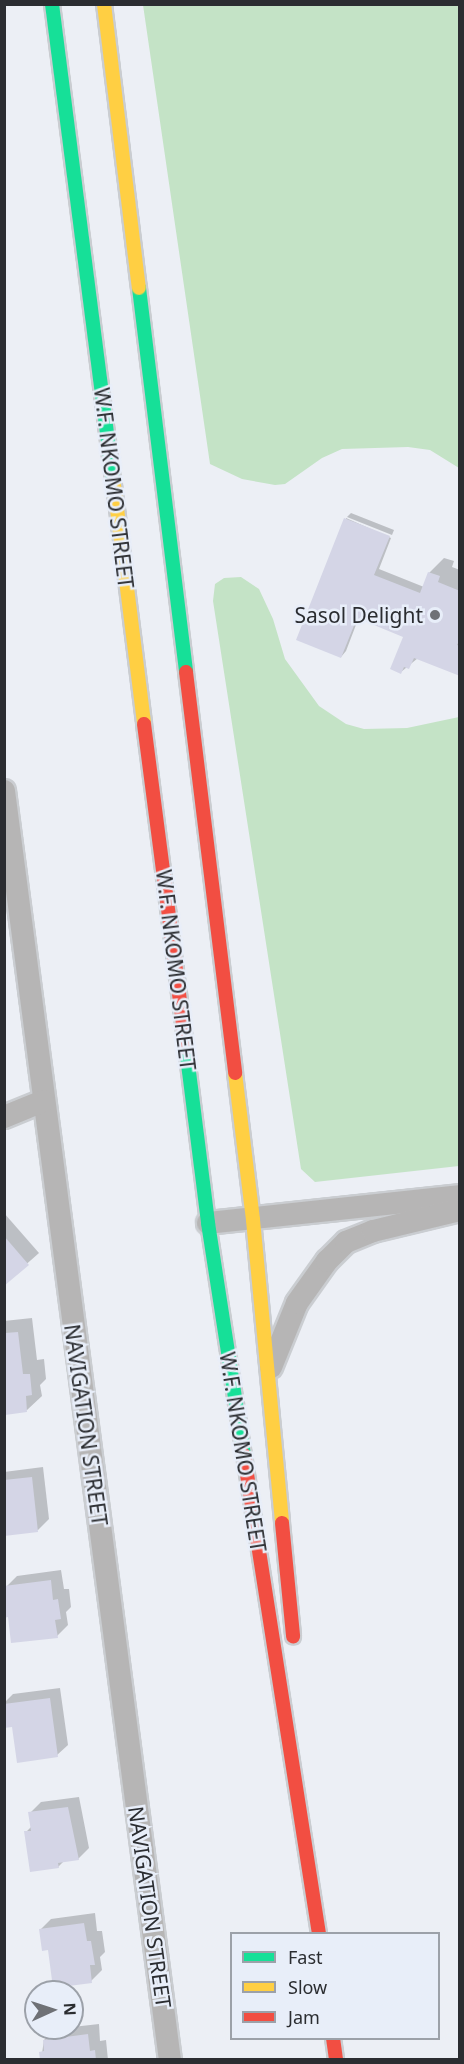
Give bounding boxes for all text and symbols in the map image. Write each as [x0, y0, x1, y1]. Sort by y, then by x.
street label: W.F. NKOMO STREET [89, 386, 139, 590]
place label: Sasol Delight [295, 602, 423, 628]
marker: Sasol Delight [428, 608, 442, 622]
street label: W.F. NKOMO STREET [151, 868, 201, 1072]
street label: NAVIGATION STREET [59, 1323, 113, 1527]
street label: W.F. NKOMO STREET [215, 1350, 271, 1554]
street label: NAVIGATION STREET [123, 1805, 177, 2009]
legend [230, 1932, 440, 2040]
text: Fast [288, 1945, 323, 1969]
text: Slow [288, 1975, 327, 1999]
north arrow [24, 1980, 84, 2040]
text: N [59, 2002, 81, 2016]
text: Jam [288, 2005, 320, 2029]

